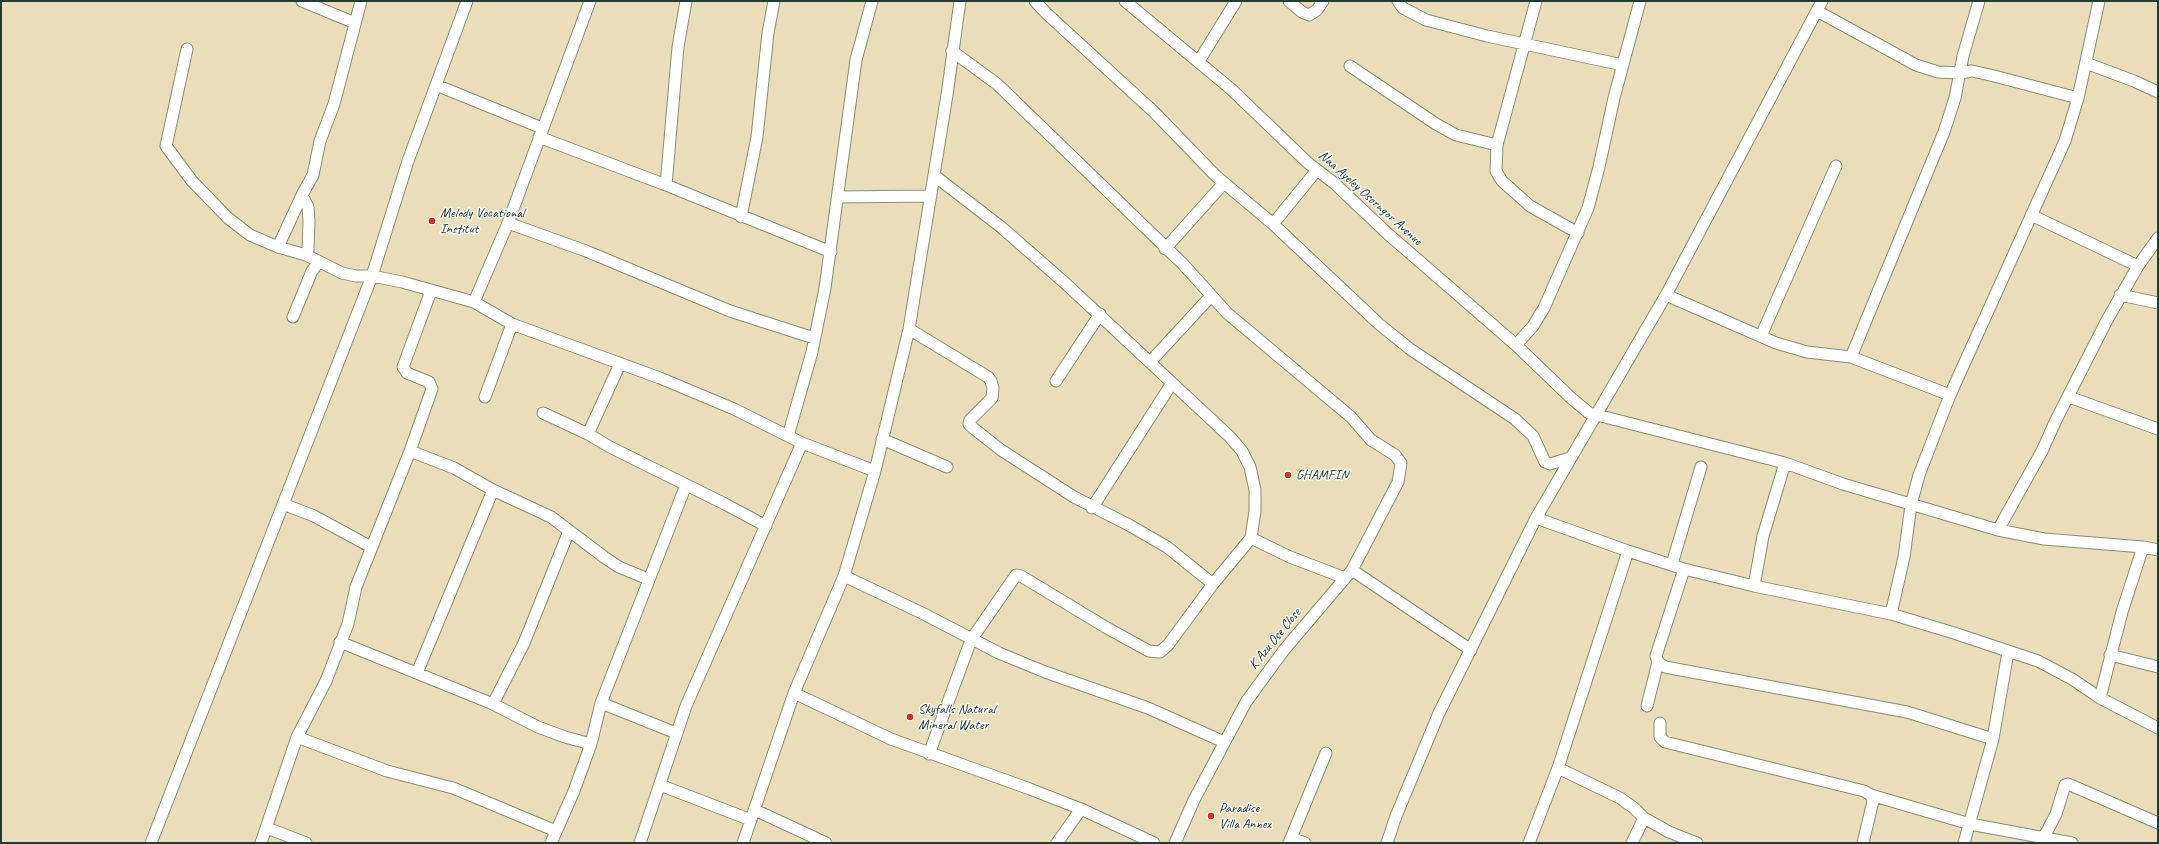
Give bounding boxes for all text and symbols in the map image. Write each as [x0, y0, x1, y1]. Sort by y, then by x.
street label: Naa Ayeley Osorngor Avenue [1315, 147, 1425, 249]
place label: Melody Vocational Institut [440, 205, 524, 238]
marker: Melody Vocational Institut [427, 216, 437, 226]
place label: GHAMFIN [1296, 467, 1348, 483]
marker: GHAMFIN [1283, 470, 1293, 480]
street label: K Azu Ose Close [1245, 605, 1305, 673]
place label: Skyfalls Natural Mineral Water [918, 701, 995, 734]
marker: Skyfalls Natural Mineral Water [905, 712, 915, 722]
place label: Paradise Villa Annex [1219, 800, 1271, 832]
marker: Paradise Villa Annex [1206, 811, 1216, 821]

